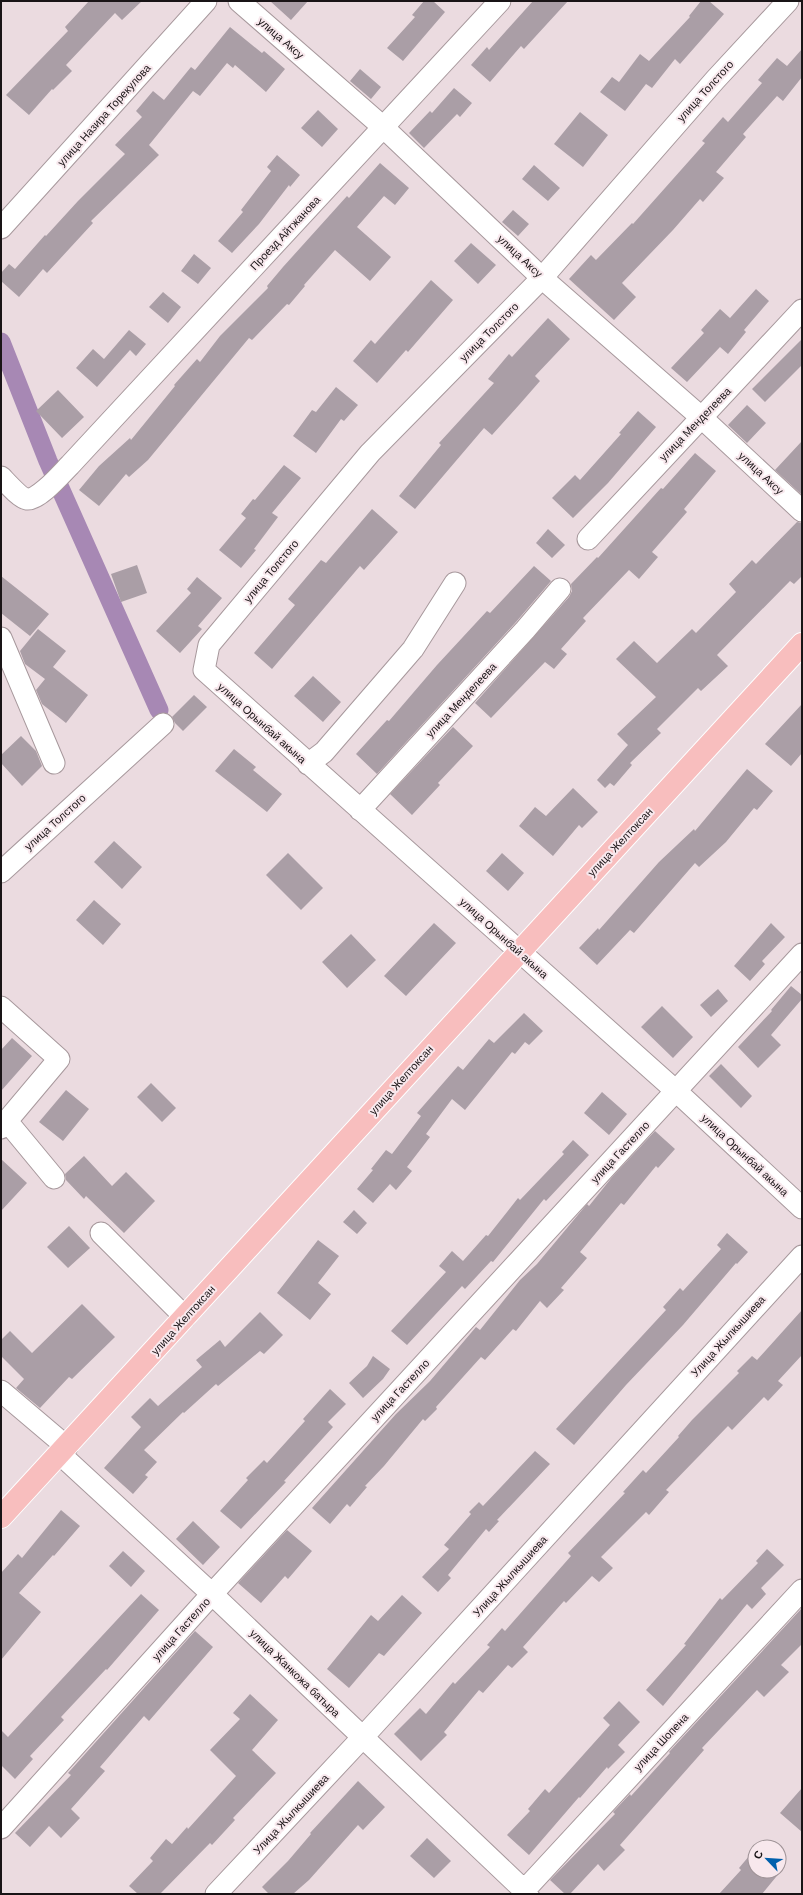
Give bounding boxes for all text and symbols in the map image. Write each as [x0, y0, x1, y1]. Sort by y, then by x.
street label: улица Аксу [256, 15, 307, 61]
street label: улица Толстого [674, 58, 736, 124]
street label: улица Назира Торекулова [55, 61, 153, 168]
street label: Проезд Айтжанова [248, 193, 323, 272]
street label: улица Аксу [495, 232, 545, 280]
street label: улица Толстого [457, 300, 521, 364]
street label: улица Менделеева [657, 384, 734, 463]
street label: улица Аксу [736, 449, 786, 497]
street label: улица Толстого [241, 537, 301, 605]
street label: улица Менделеева [423, 660, 499, 740]
street label: улица Орынбай акына [215, 680, 309, 766]
street label: улица Толстого [22, 791, 88, 853]
street label: улица Желтоксан [585, 805, 655, 879]
street label: улица Орынбай акына [457, 895, 551, 981]
street label: улица Желтоксан [367, 1043, 435, 1117]
street label: улица Орынбай акына [699, 1112, 792, 1199]
street label: улица Гастелло [588, 1119, 652, 1185]
street label: улица Желтоксан [149, 1283, 217, 1357]
street label: Улица Жылкышиева [689, 1293, 768, 1379]
street label: улица Гастелло [368, 1357, 432, 1423]
street label: Улица Жылкышиева [471, 1533, 550, 1619]
street label: улица Гастелло [150, 1595, 212, 1663]
street label: улица Жанкожа батыра [248, 1627, 343, 1720]
street label: улица Шопена [631, 1710, 691, 1773]
street label: Улица Жылкышиева [251, 1771, 332, 1856]
north arrow [747, 1839, 787, 1879]
text: С [751, 1849, 765, 1861]

